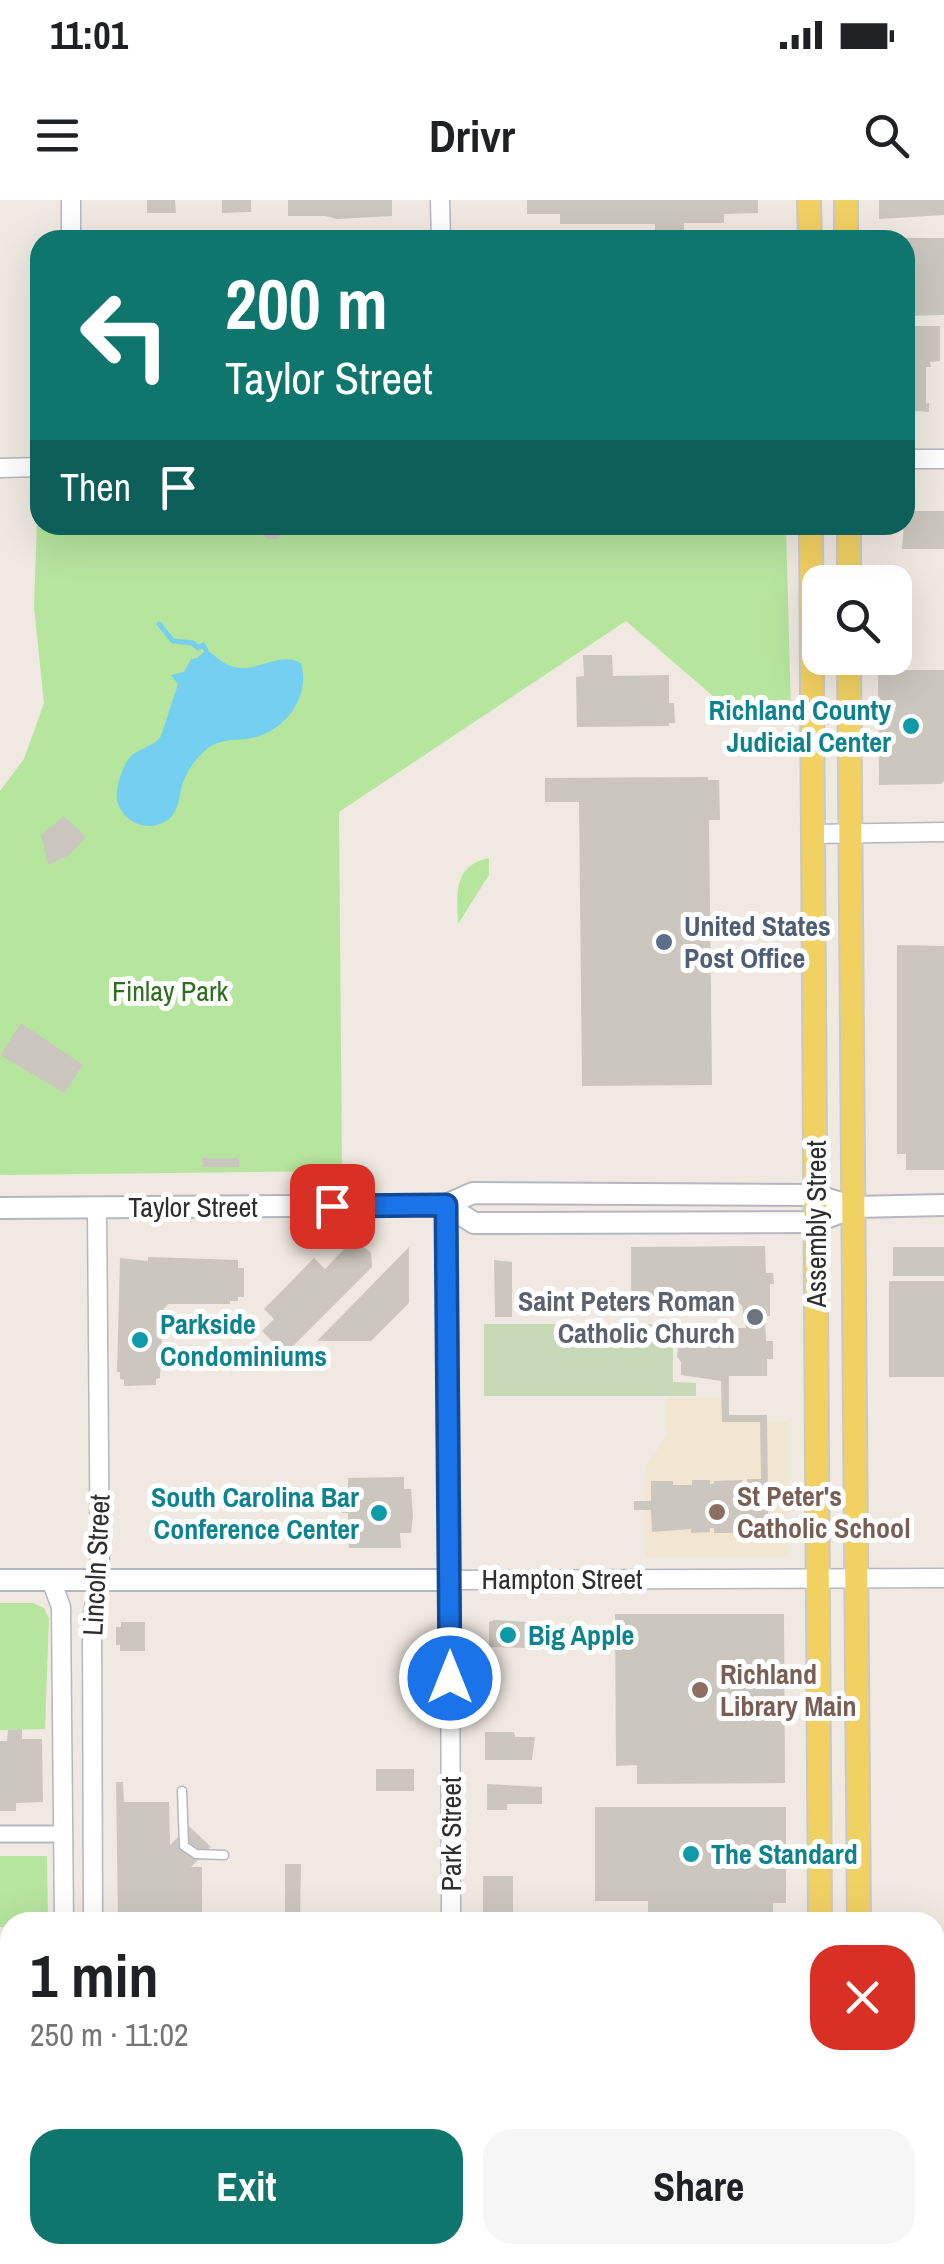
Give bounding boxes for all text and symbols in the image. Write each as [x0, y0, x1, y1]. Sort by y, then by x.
text: 11:01 [50, 10, 128, 61]
text: Drivr [429, 105, 515, 166]
icon: menu [30, 108, 85, 163]
icon: search [859, 108, 914, 163]
text: 200 m [225, 257, 388, 351]
icon: left [60, 270, 190, 400]
text: Taylor Street [225, 347, 433, 408]
icon: arrive [151, 460, 206, 515]
text: Then [60, 462, 131, 513]
map controls [802, 565, 912, 675]
button: search [802, 565, 912, 675]
place label: Richland County Judicial Center [709, 691, 891, 761]
marker: Richland County Judicial Center [900, 715, 922, 737]
place label: United States Post Office [684, 907, 831, 977]
marker: United States Post Office [653, 931, 675, 953]
park label: Finlay Park [112, 972, 229, 1010]
street label: Assembly Street [797, 1140, 835, 1309]
pin [290, 1164, 375, 1249]
icon: arrive [305, 1179, 360, 1234]
street label: Taylor Street [128, 1188, 258, 1226]
place label: Saint Peters Roman Catholic Church [518, 1282, 735, 1352]
place label: Parkside Condominiums [160, 1305, 327, 1375]
marker: Saint Peters Roman Catholic Church [744, 1306, 766, 1328]
marker: Parkside Condominiums [129, 1329, 151, 1351]
place label: St Peter's Catholic School [737, 1477, 911, 1547]
place label: South Carolina Bar Conference Center [151, 1478, 359, 1548]
street label: Lincoln Street [73, 1493, 119, 1637]
marker: St Peter's Catholic School [706, 1501, 728, 1523]
marker: South Carolina Bar Conference Center [368, 1502, 390, 1524]
street label: Hampton Street [482, 1560, 642, 1598]
place label: Big Apple [528, 1616, 634, 1654]
marker: Big Apple [497, 1624, 519, 1646]
position arrow [398, 1626, 502, 1730]
place label: Richland Library Main [720, 1655, 857, 1725]
marker: Richland Library Main [689, 1679, 711, 1701]
street label: Park Street [432, 1777, 470, 1891]
place label: The Standard [711, 1835, 858, 1873]
marker: The Standard [680, 1843, 702, 1865]
text: 1 min [30, 1935, 159, 2016]
button: close [810, 1945, 915, 2050]
text: 250 m · 11:02 [30, 2013, 189, 2056]
button: Exit [30, 2129, 463, 2244]
button: Share [483, 2129, 915, 2244]

